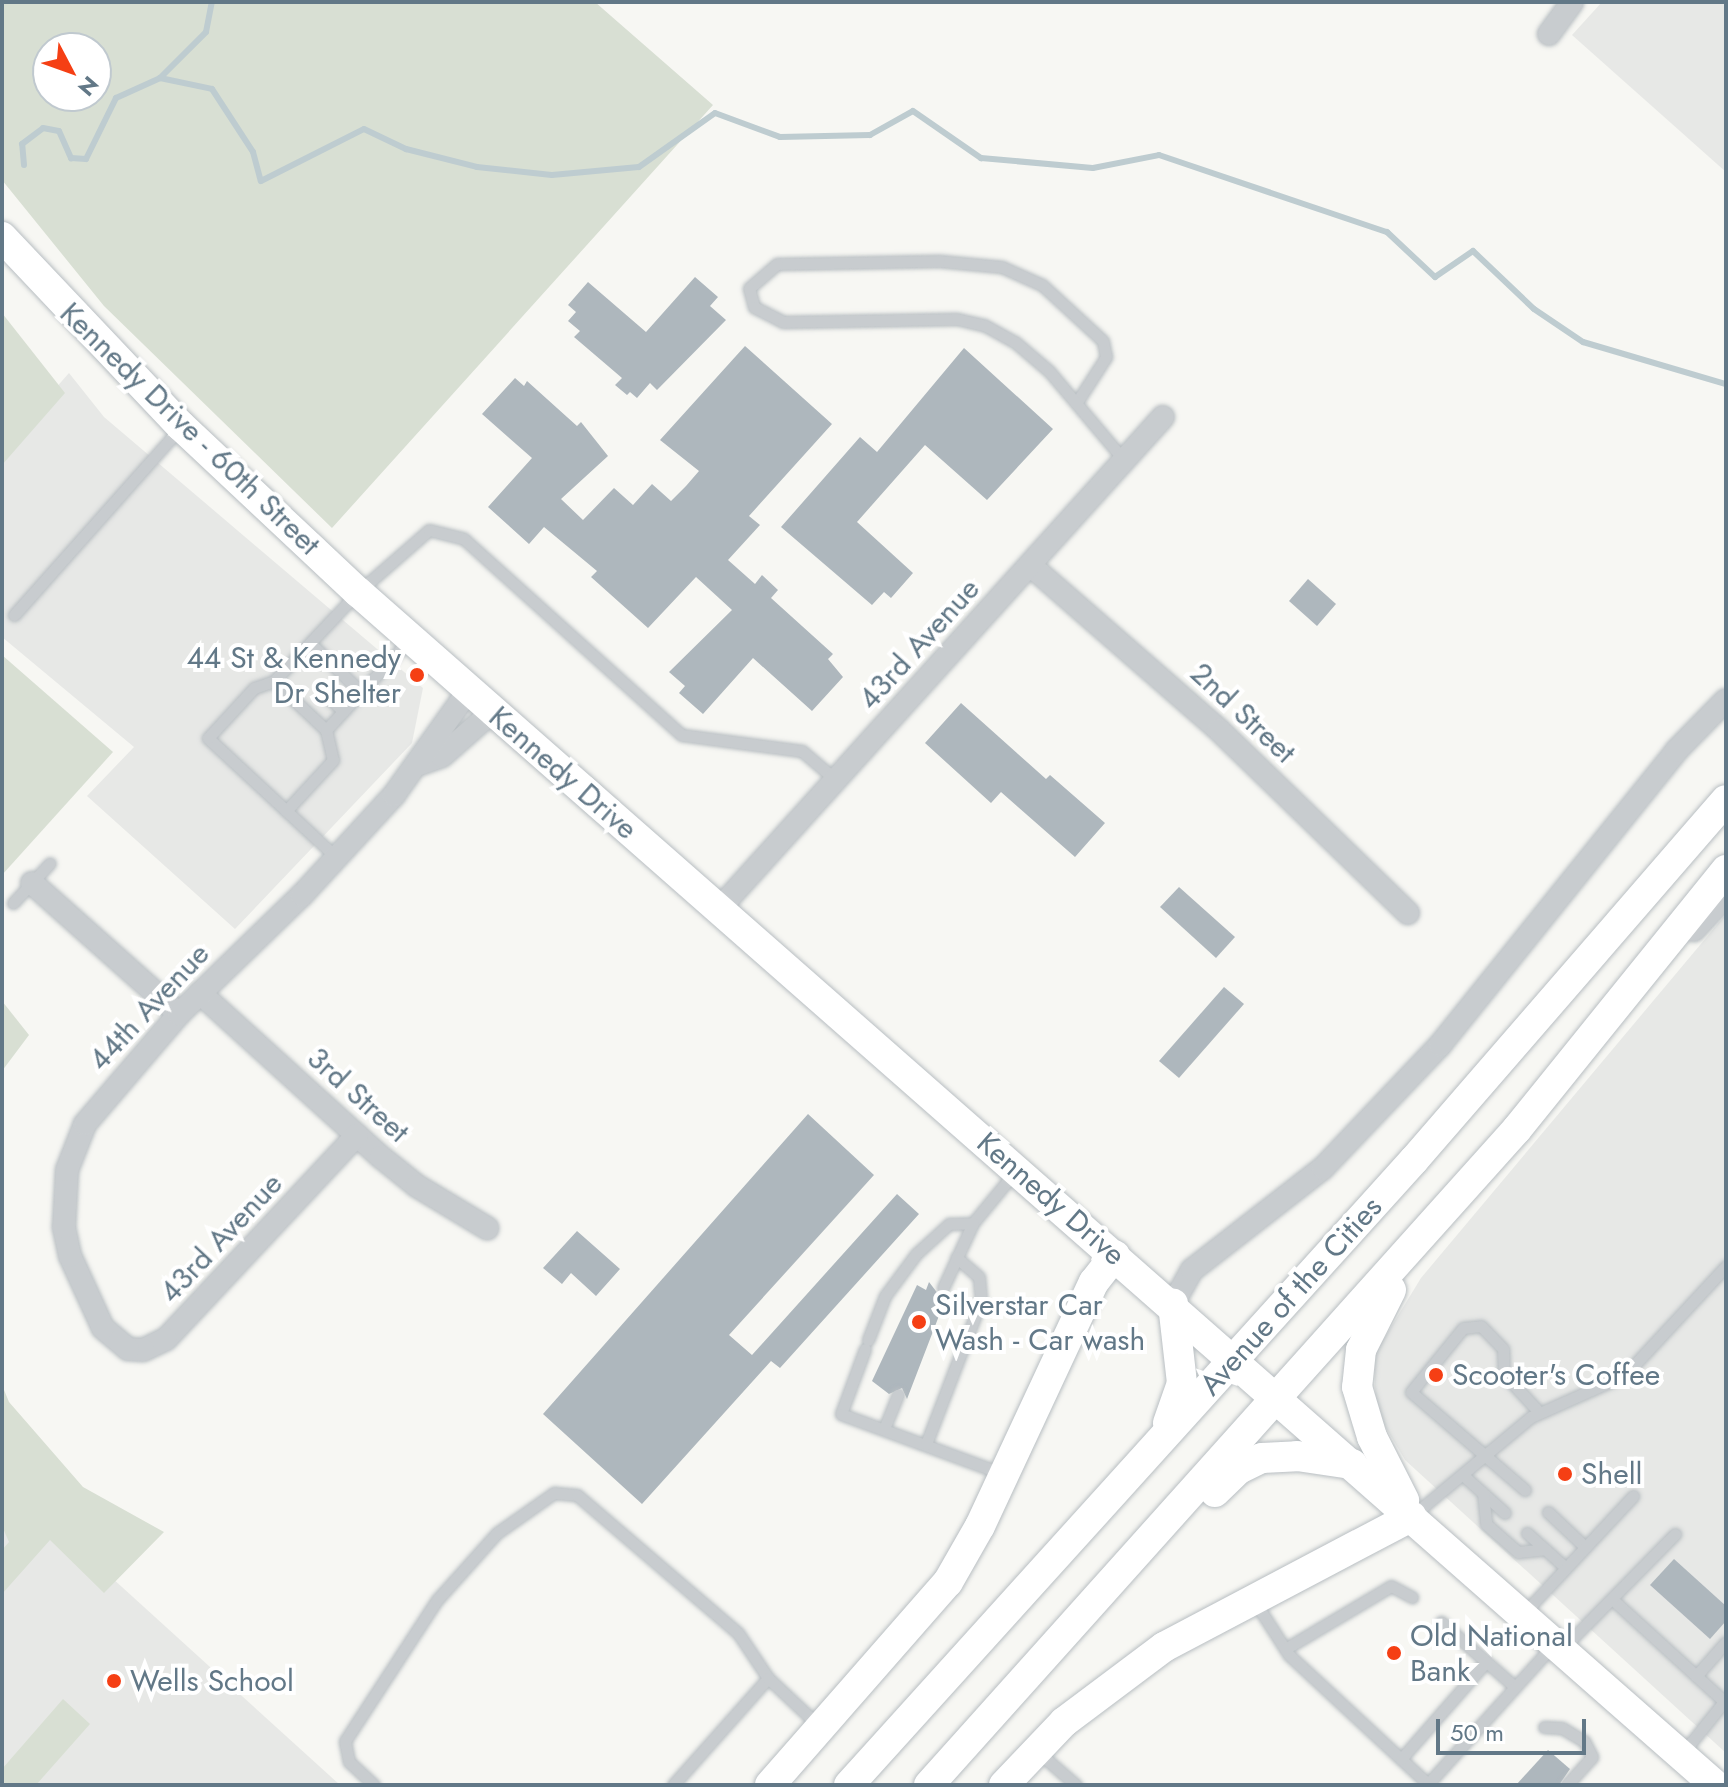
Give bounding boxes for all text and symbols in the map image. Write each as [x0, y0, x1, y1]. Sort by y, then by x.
north arrow [32, 32, 112, 112]
text: N [71, 69, 106, 104]
street label: Kennedy Drive - 60th Street [52, 295, 328, 563]
street label: 43rd Avenue [851, 571, 987, 717]
place label: 44 St & Kennedy Dr Shelter [186, 640, 401, 710]
street label: 2nd Street [1183, 655, 1303, 771]
marker: 44 St & Kennedy Dr Shelter [408, 666, 426, 684]
street label: Kennedy Drive [482, 699, 644, 847]
street label: 44th Avenue [81, 936, 217, 1078]
street label: 3rd Street [300, 1040, 416, 1150]
street label: Kennedy Drive [970, 1125, 1132, 1273]
street label: 43rd Avenue [152, 1166, 290, 1310]
street label: Avenue of the Cities [1192, 1189, 1390, 1403]
place label: Silverstar Car Wash - Car wash [935, 1287, 1145, 1358]
marker: Silverstar Car Wash - Car wash [910, 1313, 928, 1331]
place label: Scooter's Coffee [1452, 1357, 1660, 1393]
marker: Scooter's Coffee [1427, 1366, 1445, 1384]
place label: Shell [1581, 1456, 1642, 1492]
marker: Shell [1556, 1465, 1574, 1483]
place label: Old National Bank [1410, 1618, 1573, 1688]
marker: Old National Bank [1385, 1644, 1403, 1662]
place label: Wells School [130, 1663, 294, 1699]
marker: Wells School [105, 1672, 123, 1690]
scale bar [1440, 1703, 1590, 1753]
text: 50 m [1450, 1715, 1504, 1750]

